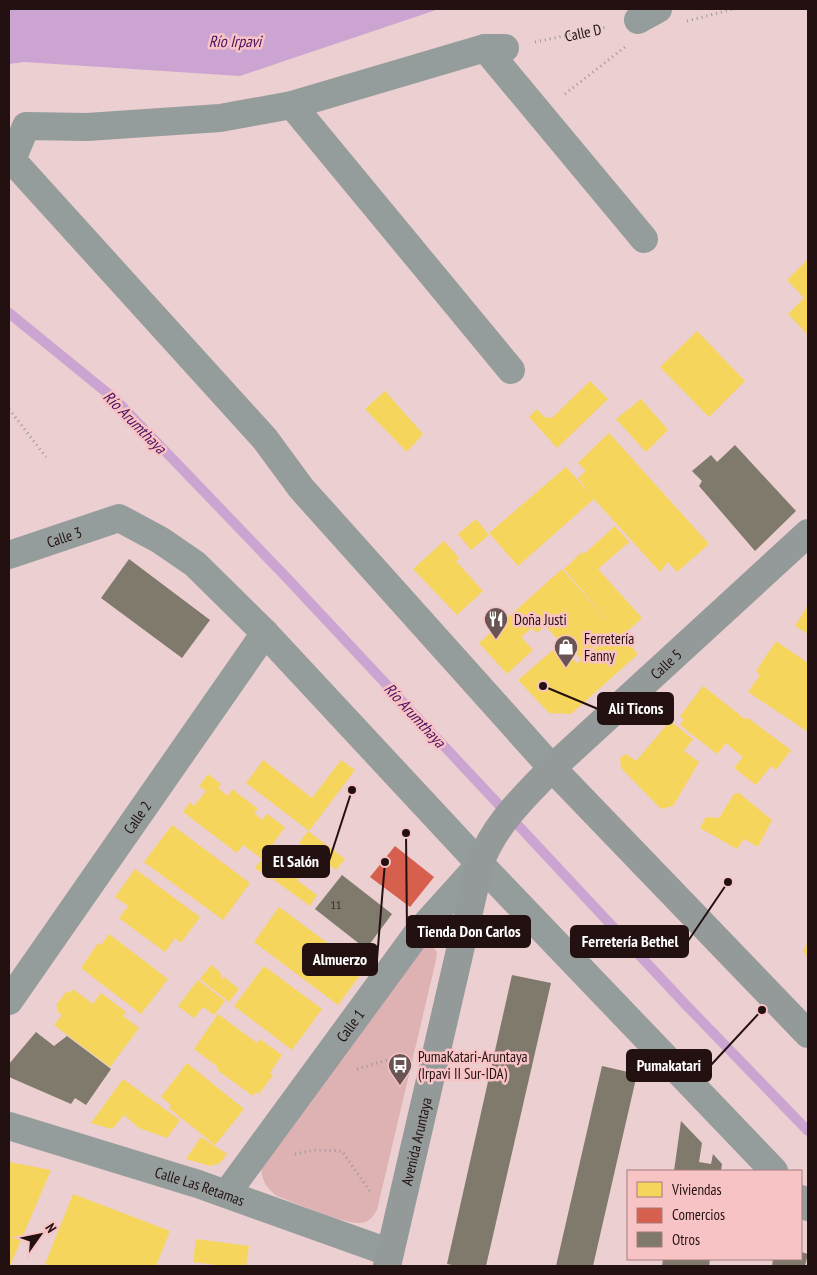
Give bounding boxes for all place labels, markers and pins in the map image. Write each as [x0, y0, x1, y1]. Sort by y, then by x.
restaurant icon: Doña Justi [483, 606, 509, 640]
place label: Doña Justi [514, 610, 567, 629]
place label: Ferretería Fanny [584, 629, 634, 665]
shop icon: Ferretería Fanny [553, 634, 579, 668]
callout: Ali Ticons [598, 693, 673, 724]
callout: El Salón [263, 846, 329, 877]
callout: Tienda Don Carlos [407, 916, 530, 947]
callout: Ferretería Bethel [571, 926, 688, 957]
callout: Almuerzo [303, 944, 377, 975]
place label: PumaKatari-Aruntaya (Irpavi II Sur-IDA) [418, 1047, 528, 1083]
callout: Pumakatari [627, 1050, 711, 1081]
bus stop icon: PumaKatari-Aruntaya (Irpavi II Sur-IDA) [387, 1052, 413, 1086]

